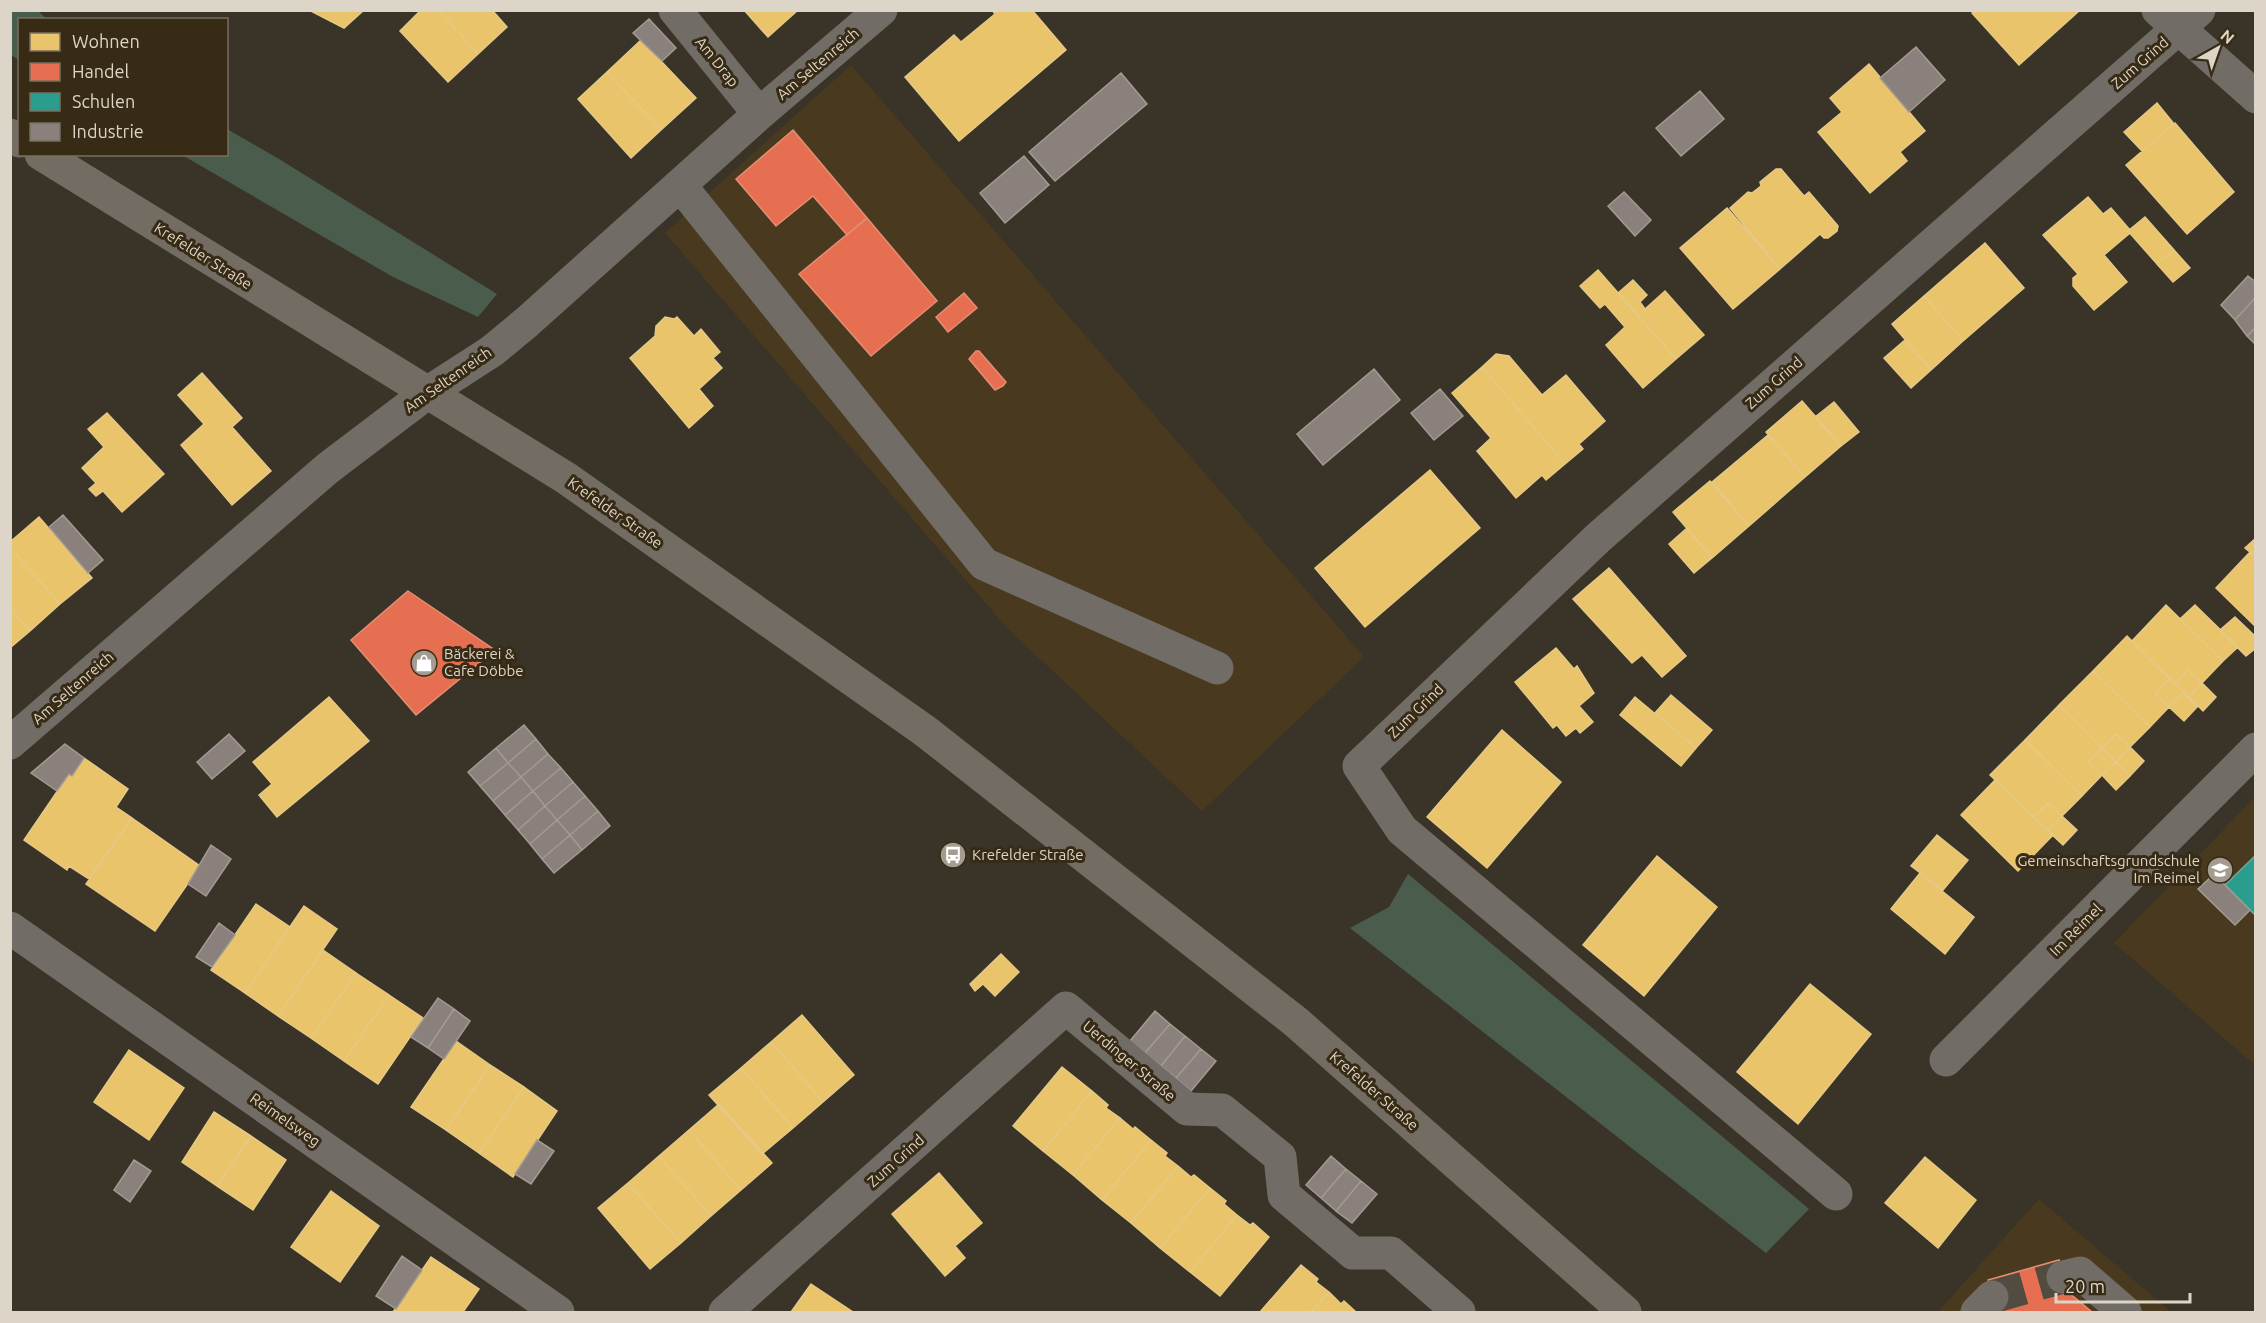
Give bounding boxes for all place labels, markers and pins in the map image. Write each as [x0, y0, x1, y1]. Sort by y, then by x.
place label: Bäckerei & Cafe Döbbe [444, 645, 524, 679]
shop icon: Bäckerei & Cafe Döbbe [409, 648, 439, 678]
bus stop icon: Krefelder Straße [938, 840, 968, 870]
place label: Krefelder Straße [972, 846, 1084, 863]
place label: Gemeinschaftsgrundschule Im Reimel [2017, 852, 2200, 886]
school or university icon: Gemeinschaftsgrundschule Im Reimel [2205, 855, 2235, 885]

